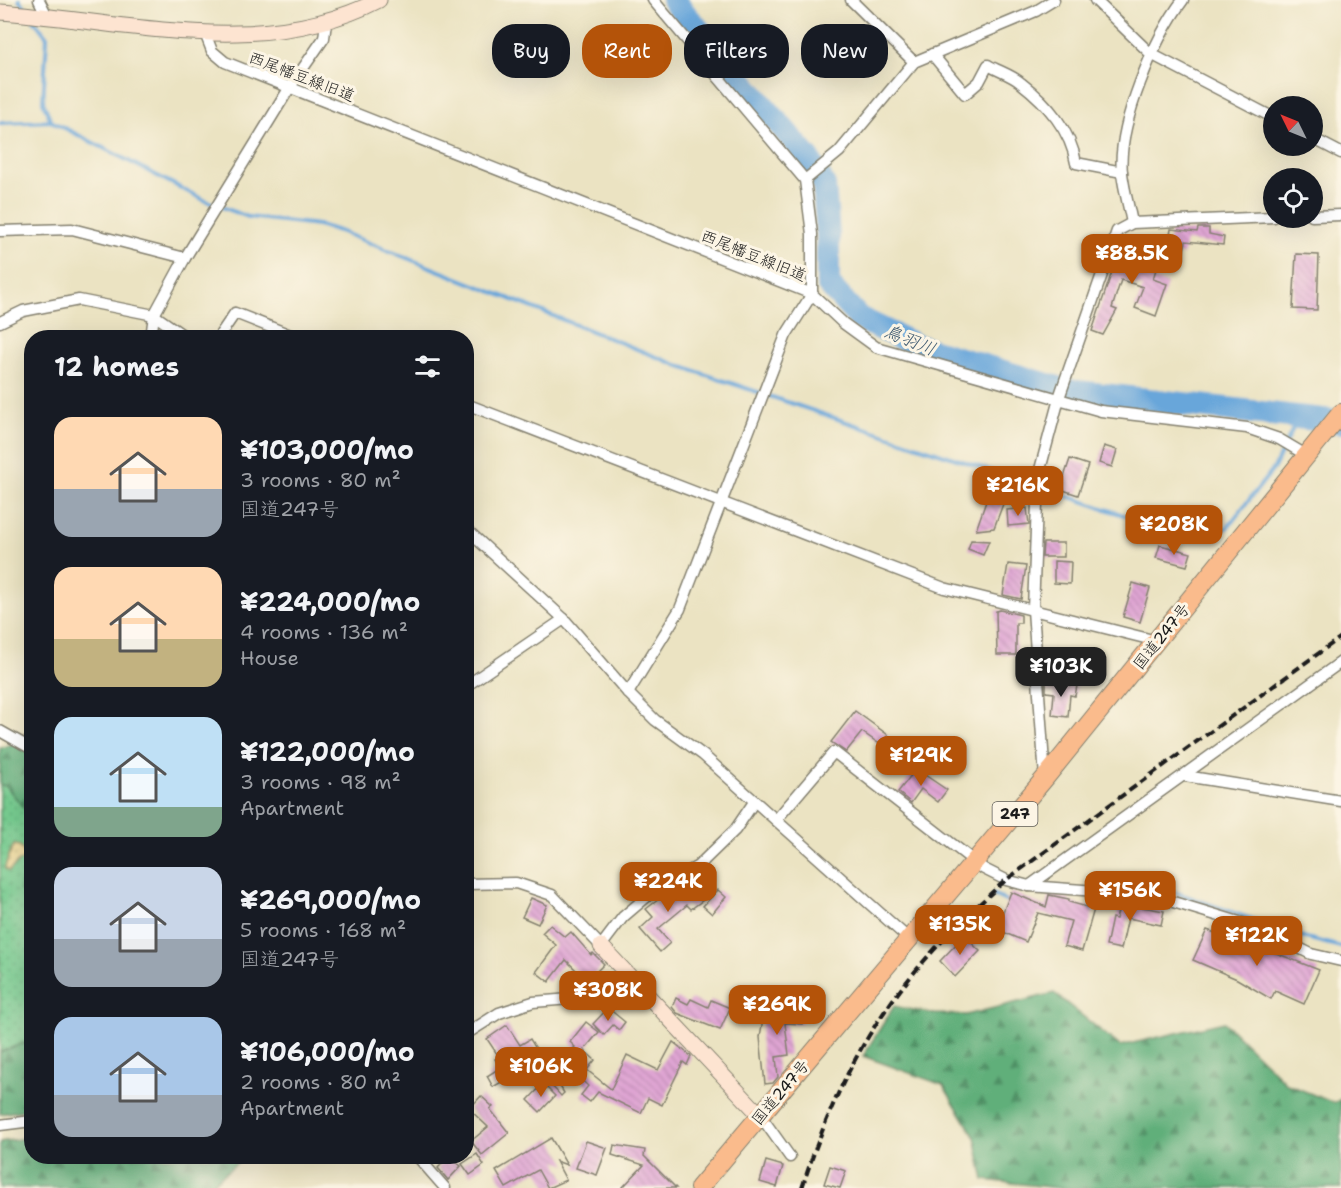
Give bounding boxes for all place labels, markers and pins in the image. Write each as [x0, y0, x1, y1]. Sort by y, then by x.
pin: ¥88.5K [1083, 234, 1181, 285]
pin: ¥216K [976, 466, 1060, 517]
pin: ¥208K [1132, 505, 1216, 556]
pin: ¥103K [1019, 647, 1103, 698]
pin: ¥129K [879, 736, 963, 787]
pin: ¥224K [626, 862, 710, 913]
pin: ¥156K [1088, 871, 1172, 922]
pin: ¥135K [918, 905, 1002, 956]
pin: ¥122K [1215, 916, 1299, 967]
pin: ¥308K [566, 971, 650, 1022]
pin: ¥269K [735, 985, 819, 1036]
pin: ¥106K [499, 1047, 583, 1098]

